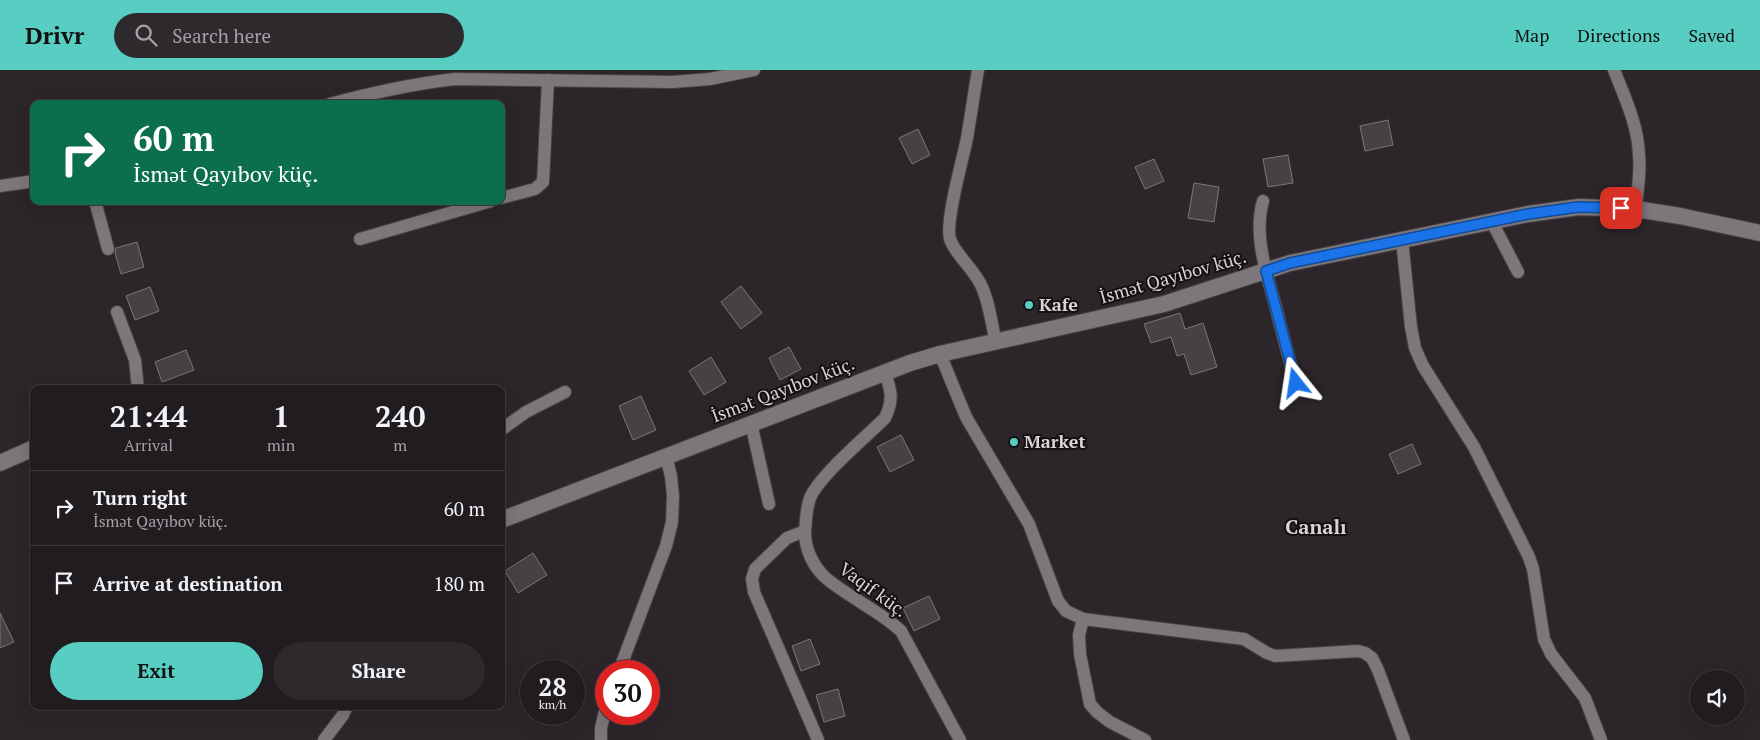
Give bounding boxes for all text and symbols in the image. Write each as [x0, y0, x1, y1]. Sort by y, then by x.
search box [114, 13, 464, 58]
text: Drivr [25, 19, 84, 51]
icon: search [132, 21, 160, 49]
text: Search here [172, 23, 271, 48]
text: Map [1514, 23, 1549, 47]
text: Directions [1577, 23, 1660, 47]
text: Saved [1688, 23, 1735, 47]
text: 60 m [133, 115, 214, 161]
icon: right [50, 120, 115, 185]
text: İsmət Qayıbov küç. [133, 159, 318, 188]
pin [1600, 187, 1642, 229]
icon: arrive [1607, 194, 1635, 222]
street label: İsmət Qayıbov küç. [1097, 244, 1249, 308]
place label: Kafe [1039, 292, 1078, 316]
marker: Kafe [1023, 299, 1035, 311]
street label: İsmət Qayıbov küç. [708, 351, 858, 427]
position arrow [1269, 356, 1321, 408]
text: 21:44 [109, 396, 188, 436]
text: 1 [273, 396, 290, 436]
text: 240 [375, 396, 426, 436]
place label: Market [1024, 429, 1086, 453]
text: Arrival [124, 434, 173, 456]
text: min [267, 434, 295, 456]
text: m [393, 434, 407, 456]
marker: Market [1008, 436, 1020, 448]
text: Turn right [93, 485, 187, 510]
icon: right [50, 494, 78, 522]
text: 60 m [444, 496, 485, 521]
text: İsmət Qayıbov küç. [93, 510, 228, 532]
district label: Canalı [1285, 513, 1347, 540]
street label: Vaqif küç. [835, 556, 913, 622]
icon: arrive [50, 569, 78, 597]
text: Arrive at destination [93, 571, 282, 596]
text: 180 m [434, 571, 485, 596]
button: Exit [50, 642, 263, 700]
button: Share [273, 642, 485, 700]
speed limit sign: 30 [595, 660, 660, 725]
text: 28 [538, 670, 567, 703]
map controls [1690, 670, 1745, 725]
button: sound [1690, 670, 1745, 725]
text: km/h [539, 697, 566, 712]

